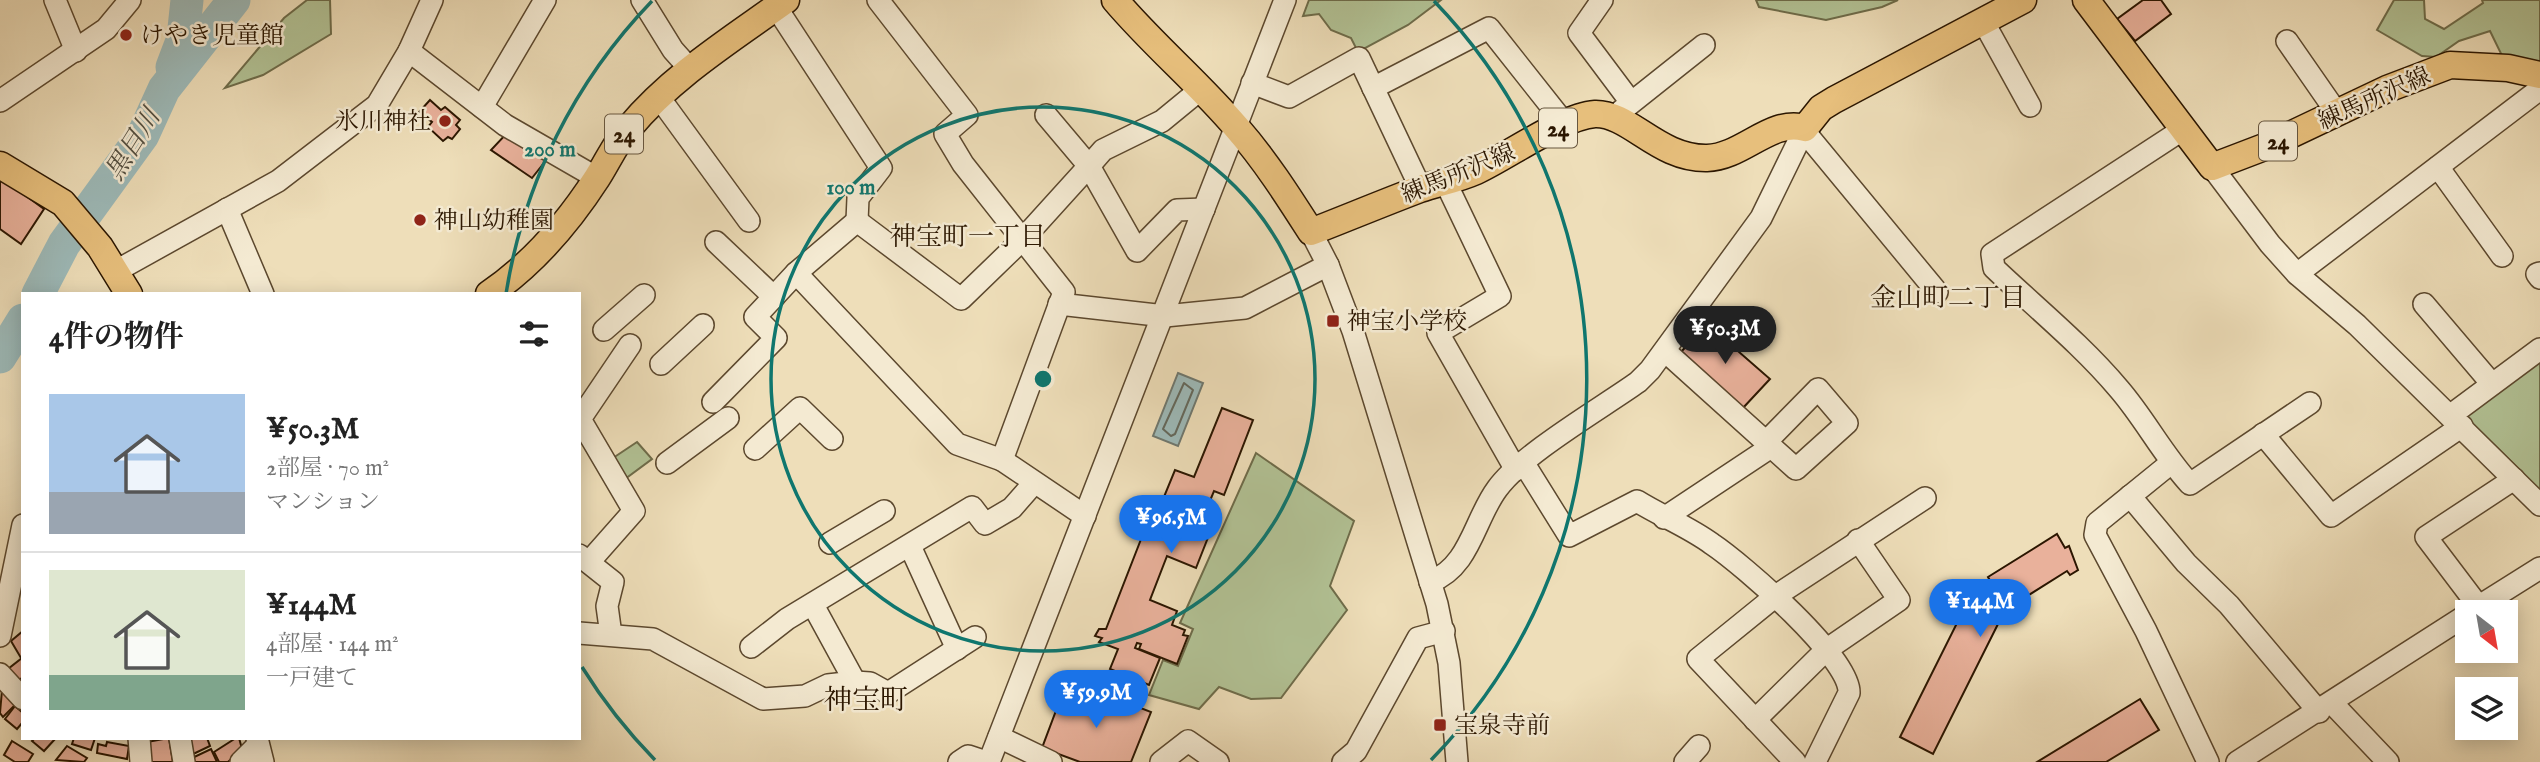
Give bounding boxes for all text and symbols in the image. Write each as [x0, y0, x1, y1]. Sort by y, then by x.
place label: けやき児童館 [140, 21, 284, 52]
marker: けやき児童館 [118, 27, 134, 43]
street label: 練馬所沢線 [2313, 61, 2436, 138]
water label: 黒目川 [99, 100, 170, 187]
place label: 氷川神社 [335, 107, 431, 138]
road number: 24 [1539, 108, 1577, 148]
marker: 氷川神社 [437, 113, 453, 129]
road number: 24 [605, 114, 643, 154]
road number: 24 [2259, 122, 2297, 160]
text: 200 m [524, 137, 576, 164]
street label: 練馬所沢線 [1397, 138, 1520, 211]
text: 100 m [826, 175, 876, 202]
place label: 神山幼稚園 [434, 206, 554, 237]
marker: 神山幼稚園 [412, 212, 428, 228]
district label: 神宝町一丁目 [890, 221, 1046, 254]
district label: 金山町二丁目 [1870, 282, 2026, 315]
pin: ¥50.3M [1668, 306, 1782, 366]
place label: 神宝小学校 [1347, 307, 1467, 338]
marker: 神宝小学校 [1325, 313, 1341, 329]
text: ¥50.3M [1689, 314, 1761, 343]
icon: filters [515, 315, 553, 353]
text: 4件の物件 [49, 319, 184, 357]
centre of rings [1031, 367, 1055, 391]
text: ¥50.3M [266, 411, 359, 449]
icon: home [105, 422, 189, 506]
text: 2部屋 · 70 m² [266, 454, 389, 483]
text: マンション [266, 488, 380, 517]
pin: ¥96.5M [1114, 496, 1228, 555]
text: ¥96.5M [1135, 503, 1207, 532]
pin: ¥144M [1931, 580, 2029, 639]
text: ¥144M [266, 587, 357, 625]
text: ¥144M [1945, 587, 2015, 616]
icon: home [105, 598, 189, 682]
north arrow [2455, 600, 2518, 663]
map controls [2455, 600, 2518, 740]
text: 4部屋 · 144 m² [266, 630, 399, 659]
text: 一戸建て [266, 664, 358, 693]
pin: ¥59.9M [1039, 670, 1153, 730]
button: layers [2455, 677, 2518, 740]
text: ¥59.9M [1060, 678, 1132, 707]
district label: 神宝町 [824, 684, 908, 719]
place label: 宝泉寺前 [1454, 711, 1550, 742]
marker: 宝泉寺前 [1432, 717, 1448, 733]

